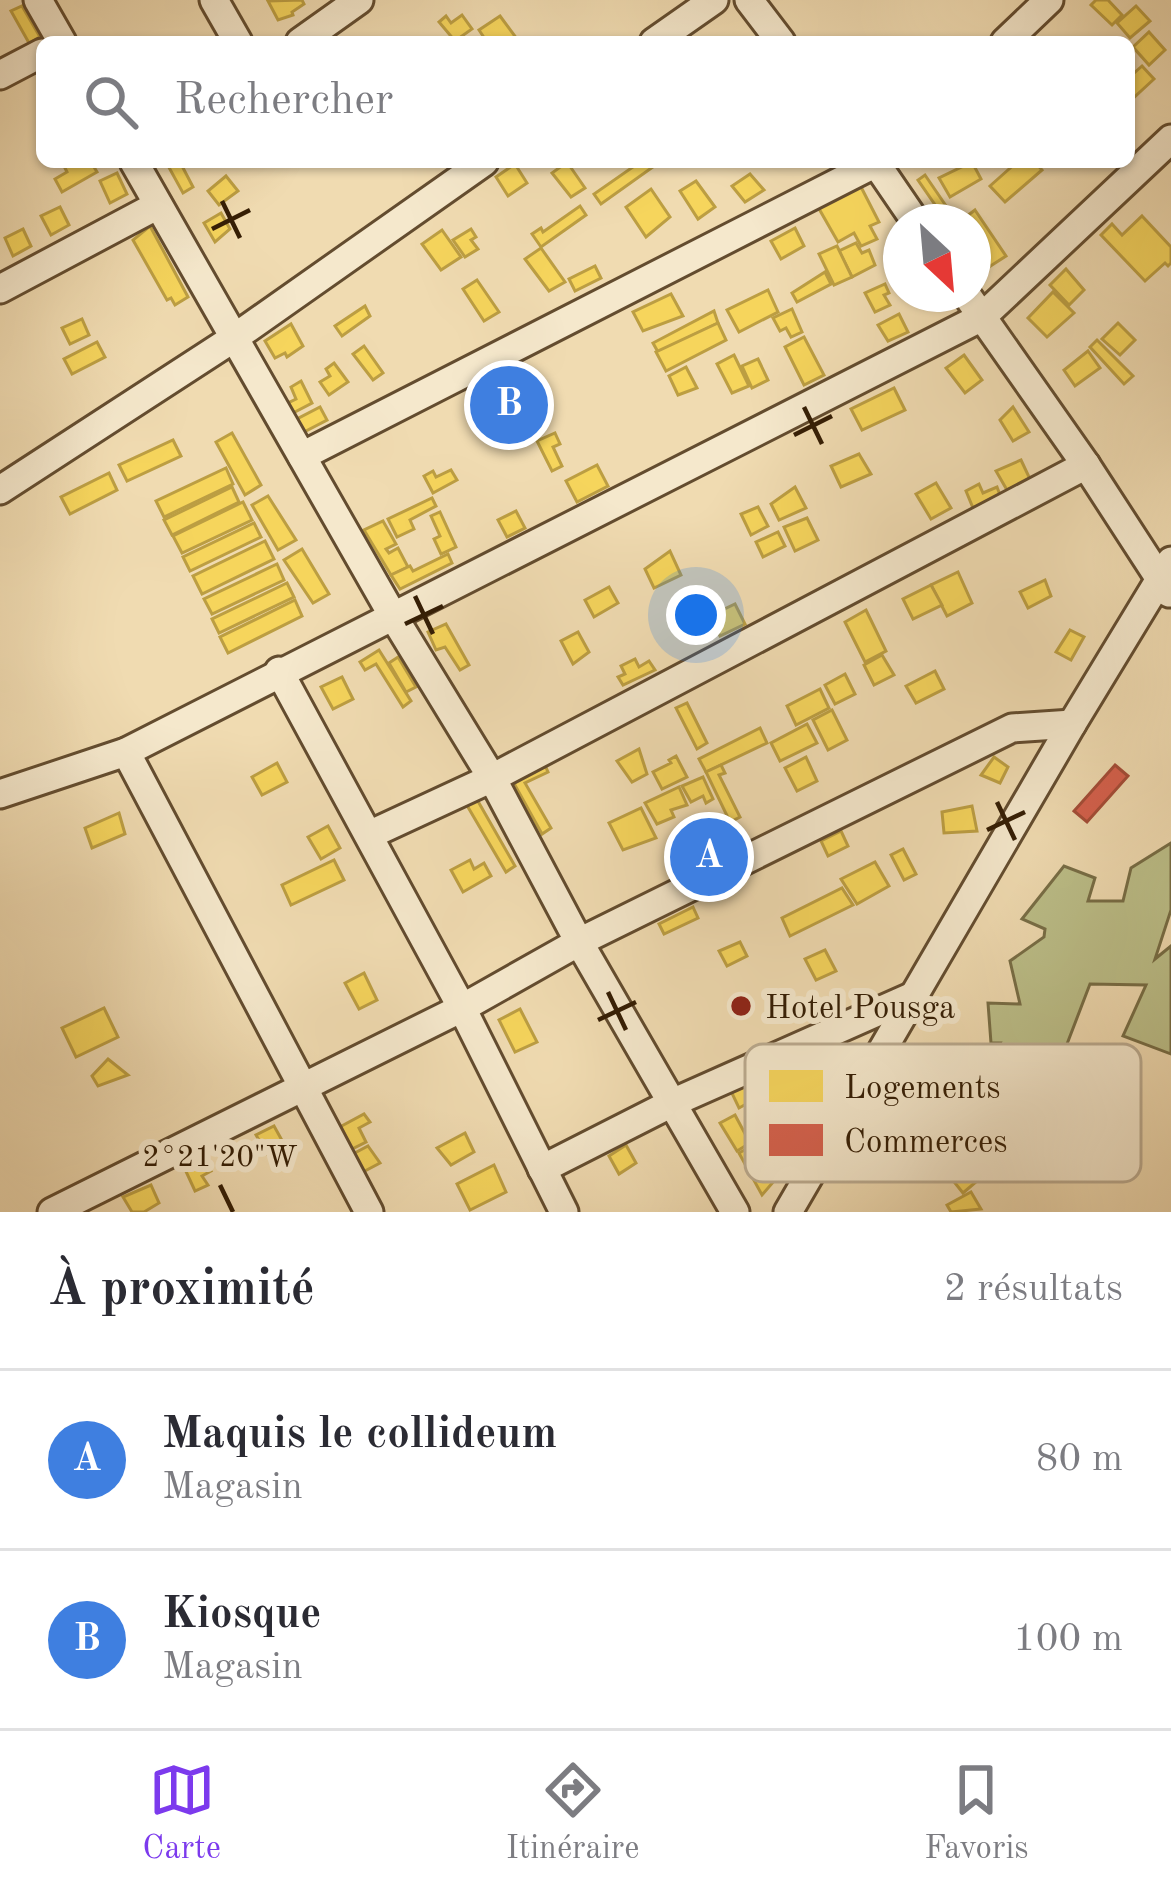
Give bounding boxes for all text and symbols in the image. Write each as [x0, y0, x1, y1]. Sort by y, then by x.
search box [36, 36, 1135, 168]
icon: search [78, 69, 144, 135]
text: Rechercher [174, 79, 393, 124]
north arrow [883, 204, 991, 312]
pin: B [470, 360, 548, 450]
your location [666, 585, 726, 645]
pin: A [670, 812, 748, 902]
marker: Hotel Pousga [728, 993, 754, 1019]
place label: Hotel Pousga [765, 993, 955, 1026]
legend [745, 1044, 1141, 1182]
text: Logements [844, 1073, 1001, 1106]
text: Commerces [844, 1127, 1007, 1160]
text: 2°21'20"W [142, 1143, 298, 1173]
text: À proximité [48, 1265, 315, 1316]
text: 2 résultats [944, 1270, 1123, 1309]
text: Maquis le collideum [162, 1413, 557, 1458]
text: A [72, 1440, 102, 1479]
text: 80 m [1036, 1440, 1123, 1479]
text: Magasin [162, 1468, 303, 1507]
text: Kiosque [162, 1593, 322, 1638]
text: B [73, 1620, 101, 1659]
text: 100 m [1013, 1620, 1123, 1659]
text: Magasin [162, 1648, 303, 1687]
tab: Carte [142, 1757, 221, 1870]
tab: Itinéraire [506, 1757, 640, 1870]
tab: Favoris [924, 1757, 1029, 1870]

